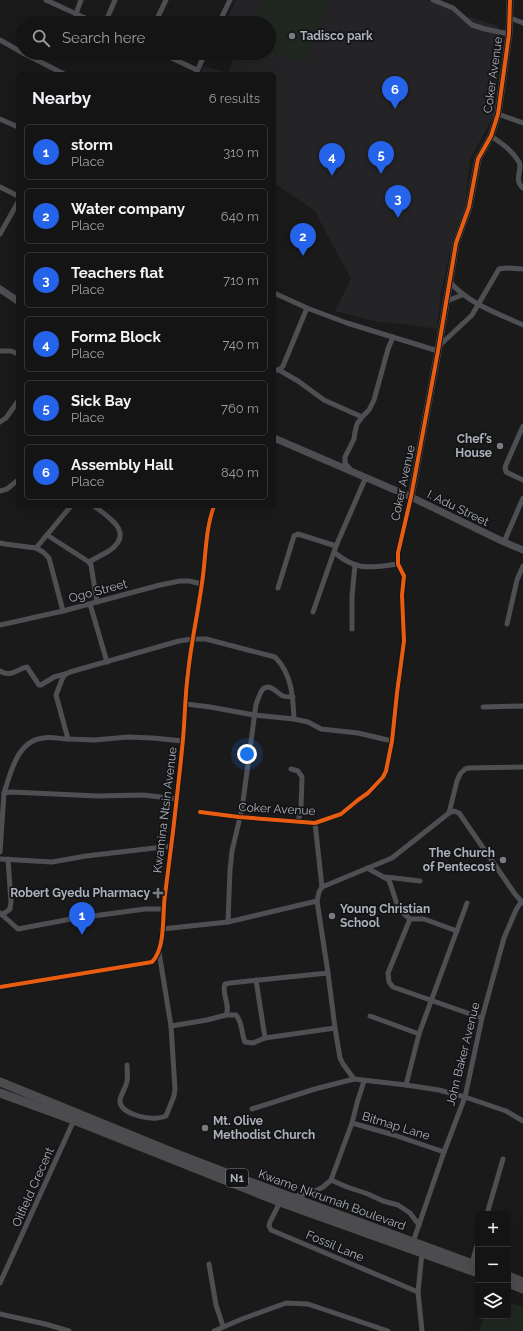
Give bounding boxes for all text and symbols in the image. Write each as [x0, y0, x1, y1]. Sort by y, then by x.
search box [16, 16, 276, 60]
icon: search [30, 27, 52, 49]
text: Search here [62, 29, 145, 47]
place label: Tadisco park [300, 29, 373, 43]
marker: Tadisco park [287, 31, 297, 41]
street label: Coker Avenue [481, 36, 505, 114]
pin: 6 [382, 76, 408, 109]
text: Nearby [32, 88, 91, 108]
text: 6 results [209, 91, 260, 106]
text: storm [71, 136, 113, 154]
pin: 5 [368, 141, 394, 174]
pin: 4 [319, 143, 345, 176]
text: 1 [43, 145, 49, 160]
text: 310 m [223, 145, 259, 160]
text: Place [71, 154, 104, 169]
pin: 3 [385, 185, 411, 218]
text: Water company [71, 200, 185, 218]
text: 2 [42, 209, 50, 224]
text: 640 m [221, 209, 259, 224]
text: Place [71, 218, 104, 233]
pin: 2 [290, 223, 316, 256]
text: Teachers flat [71, 264, 164, 282]
text: 3 [42, 273, 50, 288]
text: 710 m [223, 273, 259, 288]
text: Place [71, 282, 104, 297]
text: Form2 Block [71, 328, 161, 346]
text: 4 [42, 337, 50, 352]
text: 740 m [222, 337, 259, 352]
text: Place [71, 346, 104, 361]
text: Sick Bay [71, 392, 131, 410]
text: 5 [42, 401, 50, 416]
text: 760 m [221, 401, 259, 416]
text: Place [71, 410, 104, 425]
place label: Chef’s House [455, 432, 492, 460]
marker: Chef’s House [495, 441, 505, 451]
street label: Coker Avenue [388, 444, 418, 522]
text: Assembly Hall [71, 456, 173, 474]
text: 6 [42, 465, 50, 480]
text: 840 m [221, 465, 259, 480]
text: Place [71, 474, 104, 489]
street label: I. Adu Street [425, 487, 491, 529]
street label: Ogo Street [67, 576, 129, 606]
your location [237, 744, 257, 764]
street label: Kwamina Ntsin Avenue [150, 746, 180, 874]
street label: Coker Avenue [238, 800, 316, 818]
place label: The Church of Pentecost [423, 846, 495, 874]
marker: The Church of Pentecost [498, 855, 508, 865]
place label: Robert Gyedu Pharmacy [10, 886, 150, 900]
marker: Robert Gyedu Pharmacy [153, 888, 163, 898]
pin: 1 [69, 902, 95, 935]
place label: Young Christian School [340, 902, 430, 930]
marker: Young Christian School [327, 911, 337, 921]
street label: John Baker Avenue [443, 1001, 483, 1107]
street label: Bitmap Lane [360, 1109, 432, 1143]
place label: Mt. Olive Methodist Church [213, 1114, 315, 1142]
marker: Mt. Olive Methodist Church [200, 1123, 210, 1133]
street label: Oilfield Crecent [9, 1145, 57, 1229]
street label: Kwame Nkrumah Boulevard [256, 1167, 408, 1233]
road number: N1 [226, 1169, 248, 1187]
map controls [475, 1211, 511, 1319]
button: + [475, 1211, 511, 1247]
street label: Fossil Lane [304, 1228, 366, 1264]
button: − [475, 1247, 511, 1283]
button: layers [475, 1283, 511, 1319]

